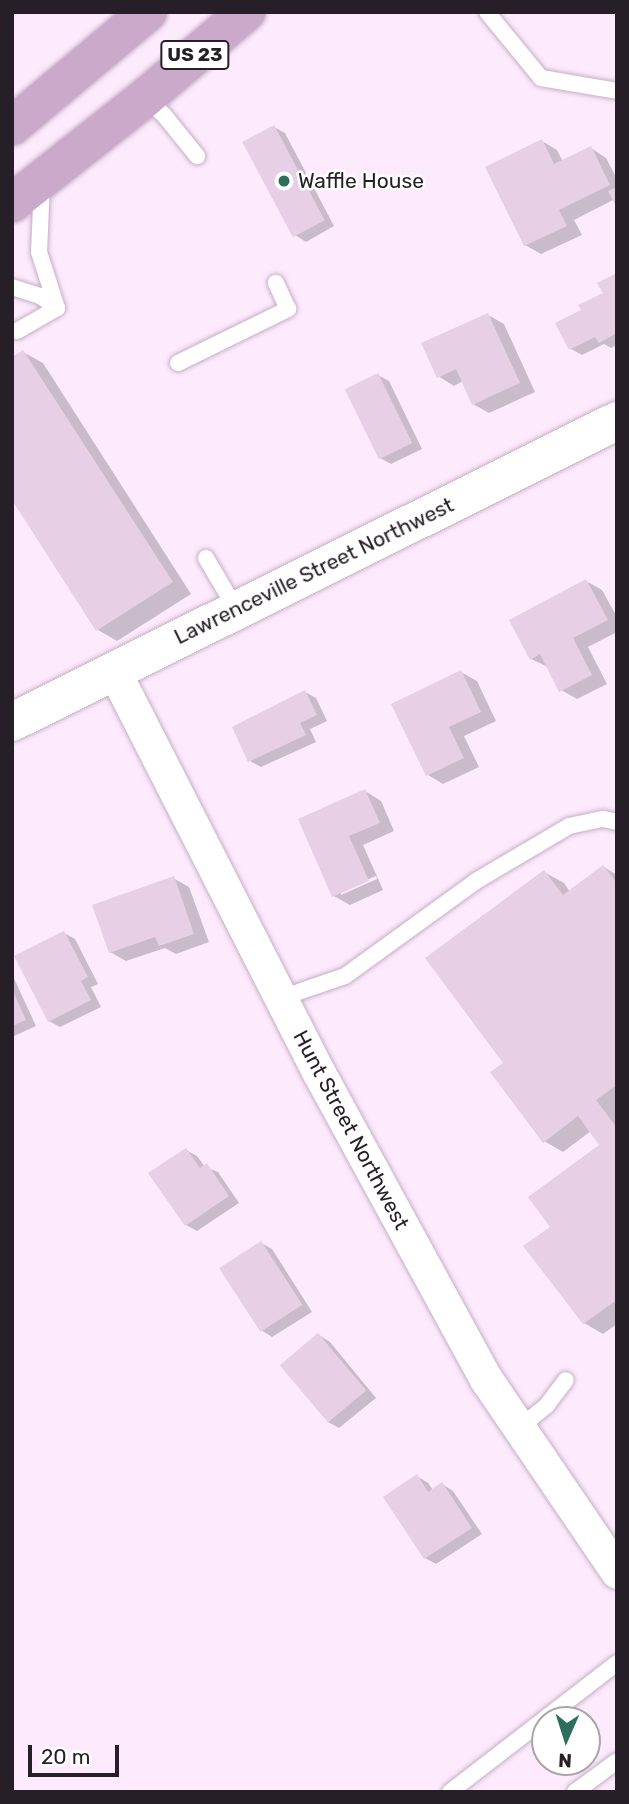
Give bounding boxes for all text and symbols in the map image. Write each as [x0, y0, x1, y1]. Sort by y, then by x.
road number: US 23 [160, 40, 230, 70]
place label: Waffle House [298, 168, 424, 194]
marker: Waffle House [276, 173, 292, 189]
street label: Lawrenceville Street Northwest [170, 492, 458, 650]
street label: Hunt Street Northwest [288, 1026, 414, 1234]
north arrow [531, 1706, 601, 1776]
scale bar [32, 1730, 122, 1774]
text: 20 m [41, 1744, 90, 1769]
text: N [558, 1749, 572, 1772]

